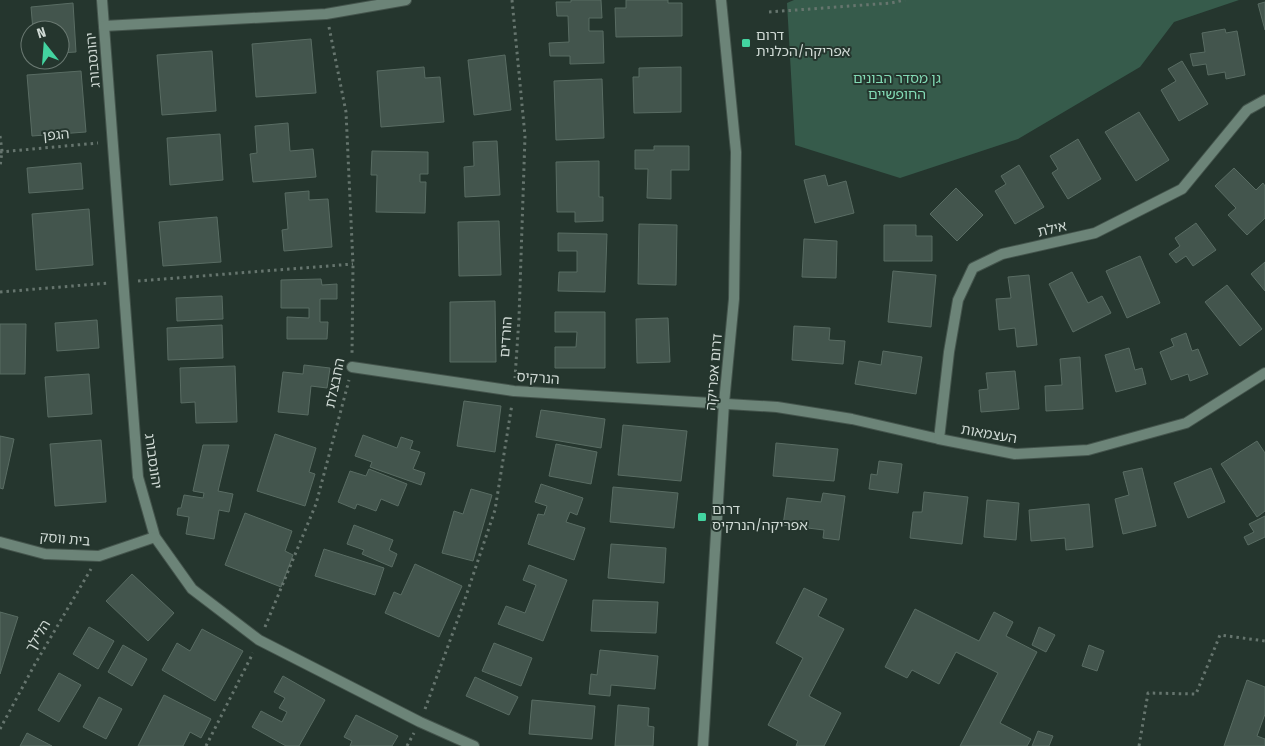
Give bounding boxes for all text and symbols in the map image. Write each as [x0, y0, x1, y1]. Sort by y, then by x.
north arrow [20, 20, 70, 70]
text: N [35, 24, 48, 42]
place label: דרום אפריקה/הכלנית [756, 27, 851, 60]
street label: יהונסבורג [82, 31, 104, 89]
marker: דרום אפריקה/הכלנית [740, 37, 752, 49]
park label: גן מסדר הבונים החופשיים [853, 70, 941, 103]
street label: הגפן [42, 125, 70, 145]
street label: אילת [1036, 217, 1068, 241]
street label: הורדים [496, 316, 516, 358]
street label: דרום אפריקה [702, 332, 726, 411]
street label: החבצלת [321, 356, 349, 410]
street label: הנרקיס [516, 368, 560, 388]
street label: העצמאות [960, 421, 1018, 447]
street label: יהונסבורג [141, 432, 165, 490]
place label: דרום אפריקה/הנרקיס [712, 501, 808, 534]
marker: דרום אפריקה/הנרקיס [696, 511, 708, 523]
street label: בית ווסק [39, 528, 91, 550]
street label: הלילך [22, 617, 54, 655]

